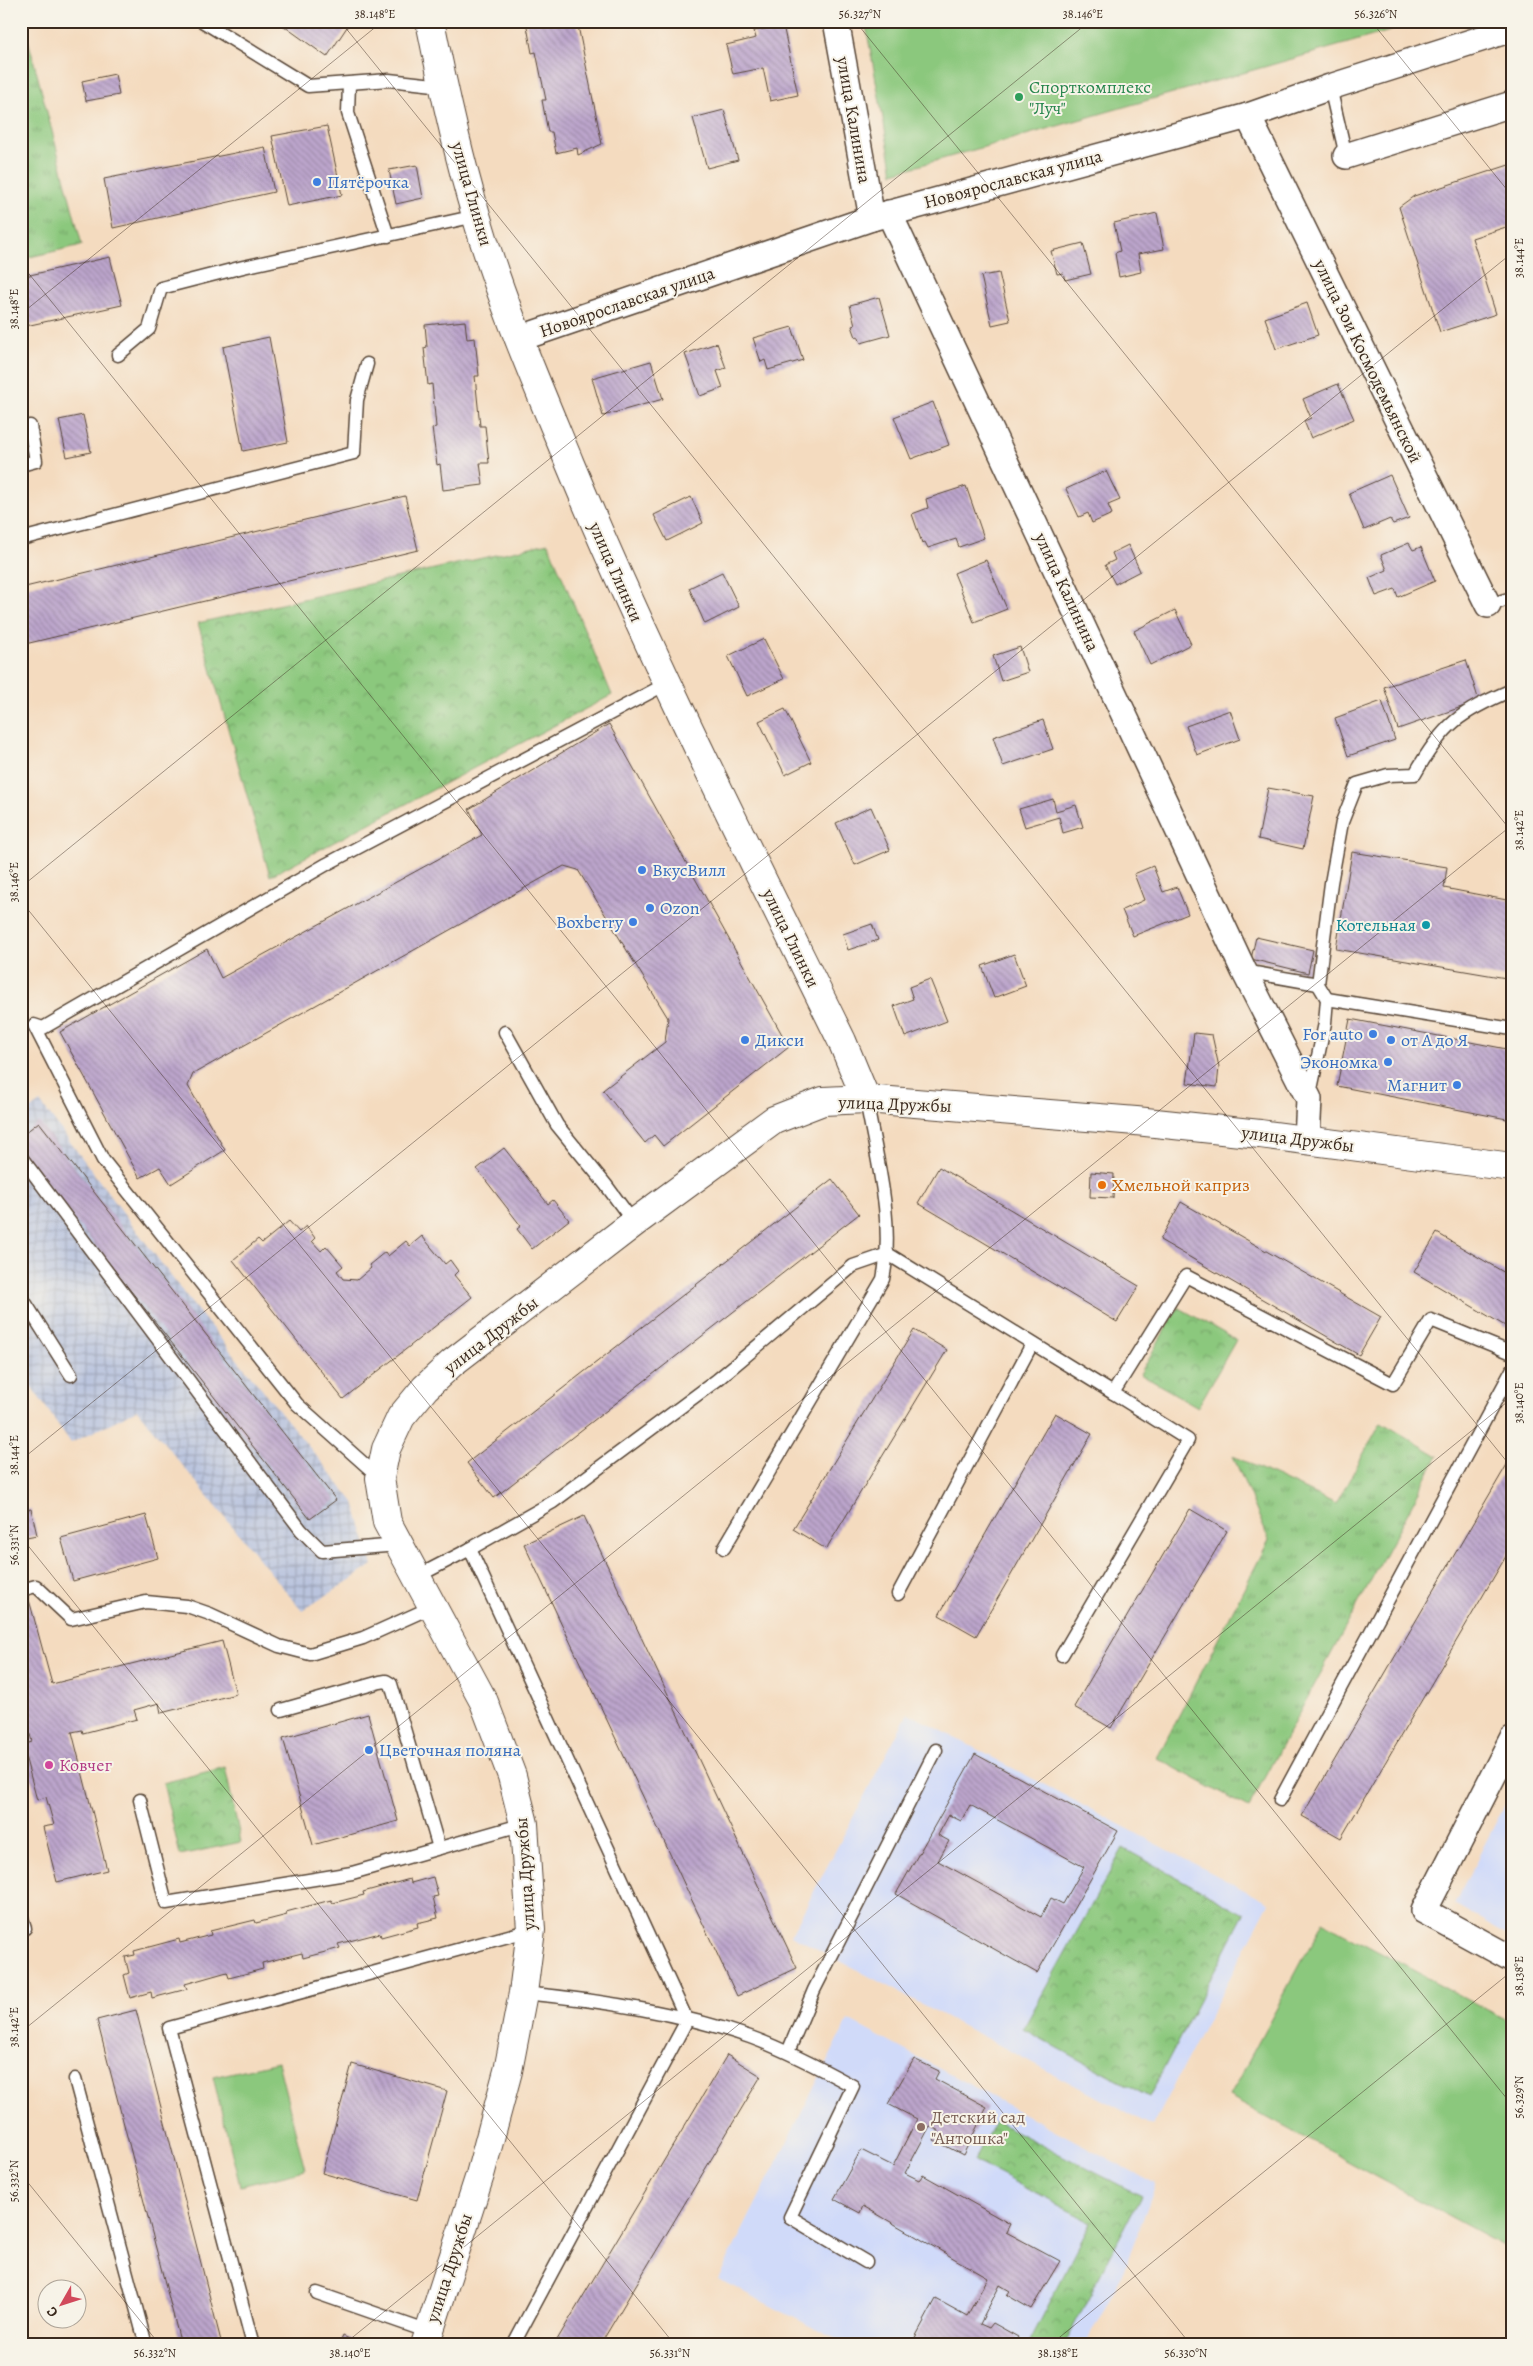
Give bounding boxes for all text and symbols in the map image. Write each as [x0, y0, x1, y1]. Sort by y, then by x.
text: 38.148°E [355, 6, 395, 22]
text: 56.327°N [839, 6, 882, 22]
text: 38.146°E [1063, 6, 1103, 22]
text: 56.326°N [1355, 6, 1398, 22]
street label: улица Калинина [831, 54, 877, 186]
place label: Спорткомплекс "Луч" [1029, 75, 1151, 120]
marker: Спорткомплекс "Луч" [1013, 91, 1025, 103]
street label: улица Глинки [445, 138, 498, 249]
street label: Новоярославская улица [921, 143, 1106, 214]
place label: Пятёрочка [327, 170, 410, 194]
marker: Пятёрочка [311, 176, 323, 188]
text: 38.144°E [1511, 238, 1527, 278]
street label: улица Зои Космодемьянской [1308, 254, 1428, 467]
street label: Новоярославская улица [536, 261, 718, 343]
text: 38.148°E [6, 289, 22, 329]
street label: улица Глинки [583, 517, 649, 626]
street label: улица Калинина [1029, 528, 1105, 656]
text: 38.142°E [1511, 810, 1527, 850]
place label: ВкусВилл [652, 858, 726, 882]
text: 38.146°E [6, 862, 22, 902]
marker: ВкусВилл [636, 864, 648, 876]
street label: улица Глинки [756, 884, 825, 992]
place label: Ozon [660, 896, 700, 920]
marker: Ozon [644, 902, 656, 914]
place label: Boxberry [556, 910, 624, 934]
place label: Котельная [1335, 913, 1416, 937]
marker: Boxberry [627, 916, 639, 928]
marker: Котельная [1420, 919, 1432, 931]
place label: For auto [1302, 1022, 1363, 1046]
place label: Дикси [755, 1028, 804, 1052]
marker: For auto [1367, 1028, 1379, 1040]
place label: от А до Я [1401, 1028, 1468, 1052]
marker: Дикси [739, 1034, 751, 1046]
marker: от А до Я [1385, 1034, 1397, 1046]
place label: Экономка [1300, 1050, 1379, 1074]
marker: Экономка [1382, 1056, 1394, 1068]
place label: Магнит [1387, 1073, 1447, 1097]
marker: Магнит [1451, 1079, 1463, 1091]
street label: улица Дружбы [837, 1090, 952, 1118]
street label: улица Дружбы [1239, 1120, 1356, 1158]
place label: Хмельной каприз [1112, 1173, 1250, 1197]
marker: Хмельной каприз [1096, 1179, 1108, 1191]
street label: улица Дружбы [438, 1291, 543, 1380]
text: 38.140°E [1511, 1382, 1527, 1424]
text: 38.144°E [6, 1435, 22, 1475]
text: 56.331°N [6, 1524, 22, 1565]
place label: Цветочная поляна [379, 1738, 522, 1762]
marker: Цветочная поляна [363, 1744, 375, 1756]
place label: Ковчег [59, 1753, 112, 1777]
marker: Ковчег [43, 1759, 55, 1771]
street label: улица Дружбы [509, 1817, 541, 1932]
text: 38.138°E [1511, 1956, 1527, 1996]
text: 38.142°E [6, 2007, 22, 2047]
text: 56.329°N [1511, 2075, 1527, 2118]
place label: Детский сад "Антошка" [931, 2105, 1025, 2150]
marker: Детский сад "Антошка" [915, 2121, 927, 2133]
text: 56.332°N [6, 2159, 22, 2202]
street label: улица Дружбы [420, 2210, 478, 2327]
north arrow [38, 2278, 88, 2328]
text: С [42, 2302, 62, 2321]
text: 56.332°N [134, 2345, 177, 2361]
text: 38.140°E [329, 2345, 371, 2361]
text: 56.331°N [650, 2345, 691, 2361]
text: 38.138°E [1038, 2345, 1078, 2361]
text: 56.330°N [1165, 2345, 1208, 2361]

